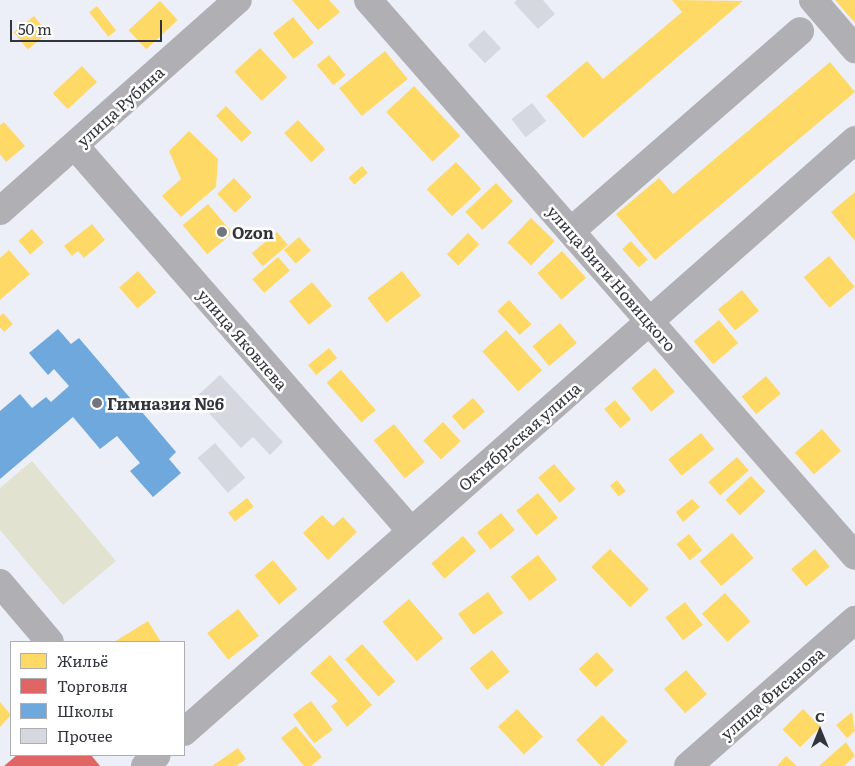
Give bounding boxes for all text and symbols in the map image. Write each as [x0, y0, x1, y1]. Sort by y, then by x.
scale bar [12, 10, 165, 42]
text: 50 m [18, 17, 52, 40]
street label: улица Рубина [72, 62, 168, 150]
street label: улица Вити Новицкого [544, 201, 680, 355]
place label: Ozon [232, 222, 274, 242]
marker: Ozon [216, 226, 228, 238]
street label: улица Яковлева [194, 285, 292, 393]
street label: Октябрьская улица [454, 378, 584, 494]
place label: Гимназия №6 [107, 393, 224, 413]
marker: Гимназия №6 [91, 397, 103, 409]
legend [10, 641, 185, 756]
street label: улица Фисанова [716, 643, 828, 743]
text: Жильё [57, 649, 108, 672]
text: Торговля [57, 674, 128, 697]
text: Школы [57, 699, 113, 722]
north arrow [795, 706, 845, 756]
text: С [815, 706, 825, 726]
text: Прочее [57, 724, 113, 747]

